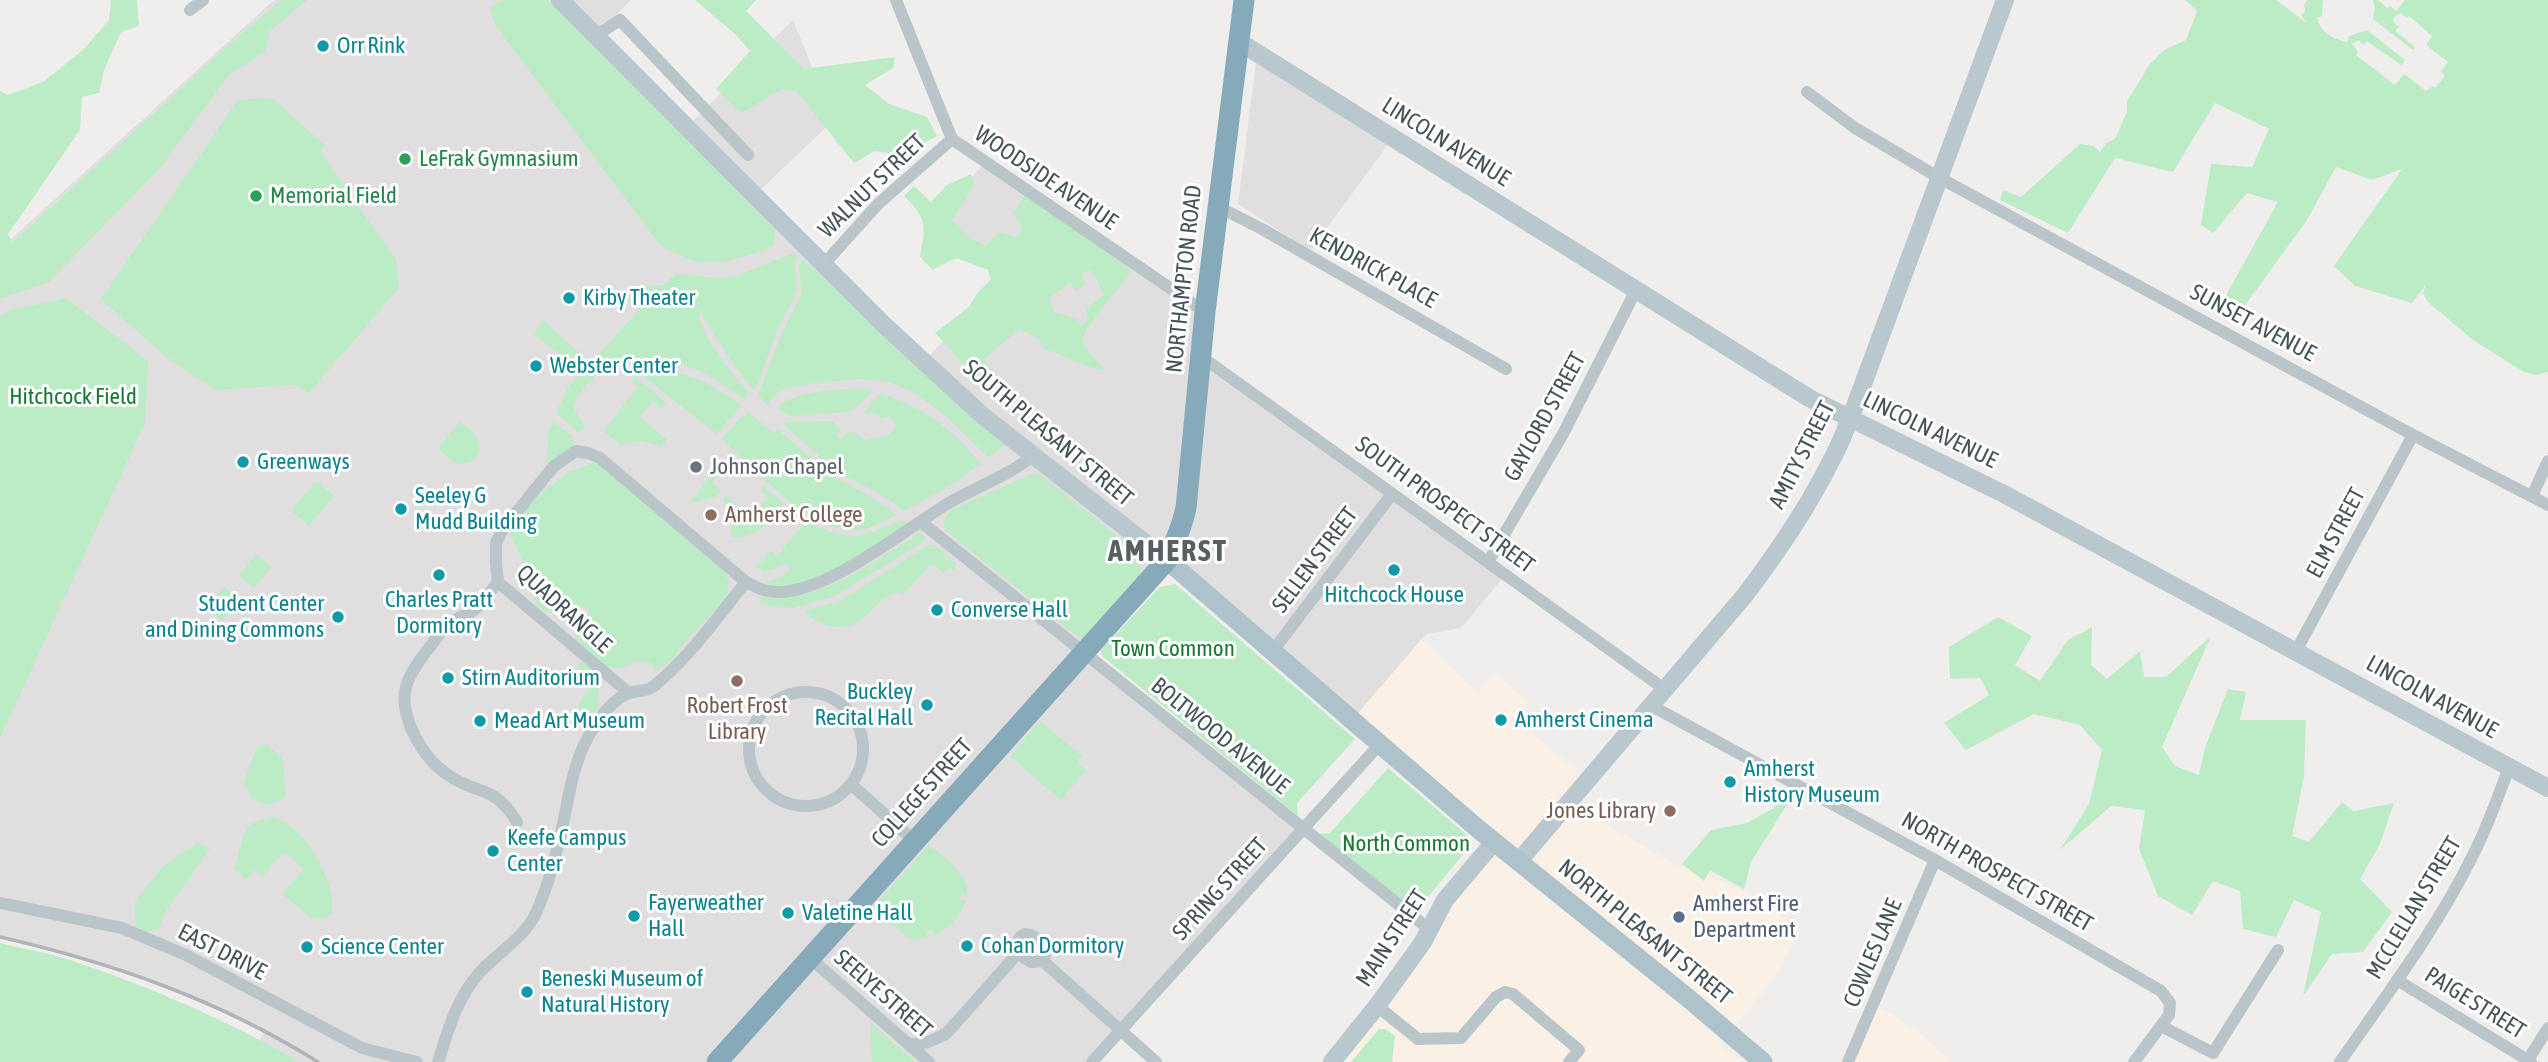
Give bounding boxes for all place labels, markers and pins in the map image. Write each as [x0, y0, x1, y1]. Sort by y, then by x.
place label: Orr Rink [337, 32, 405, 60]
marker: Orr Rink [315, 38, 331, 54]
place label: LeFrak Gymnasium [419, 145, 579, 173]
marker: LeFrak Gymnasium [397, 151, 413, 167]
place label: Memorial Field [270, 182, 397, 210]
marker: Memorial Field [248, 188, 264, 204]
place label: Kirby Theater [583, 284, 695, 312]
marker: Kirby Theater [561, 290, 577, 306]
place label: Webster Center [550, 352, 678, 380]
marker: Webster Center [528, 358, 544, 374]
place label: Greenways [257, 448, 350, 476]
place label: Johnson Chapel [710, 453, 843, 481]
marker: Greenways [235, 454, 251, 470]
marker: Johnson Chapel [688, 459, 704, 475]
place label: Seeley G Mudd Building [415, 482, 537, 536]
marker: Seeley G Mudd Building [393, 501, 409, 517]
place label: Amherst College [725, 501, 863, 529]
marker: Amherst College [703, 507, 719, 523]
marker: Hitchcock House [1386, 562, 1402, 578]
marker: Charles Pratt Dormitory [431, 567, 447, 583]
place label: Hitchcock House [1324, 581, 1464, 609]
place label: Charles Pratt Dormitory [385, 586, 493, 640]
place label: Student Center and Dining Commons [145, 590, 324, 644]
place label: Converse Hall [951, 596, 1068, 624]
marker: Converse Hall [929, 602, 945, 618]
marker: Student Center and Dining Commons [330, 609, 346, 625]
place label: Stirn Auditorium [462, 664, 600, 692]
marker: Stirn Auditorium [440, 670, 456, 686]
marker: Robert Frost Library [729, 673, 745, 689]
place label: Buckley Recital Hall [815, 678, 913, 732]
place label: Robert Frost Library [686, 692, 788, 746]
marker: Buckley Recital Hall [919, 697, 935, 713]
place label: Amherst Cinema [1515, 706, 1654, 734]
place label: Mead Art Museum [494, 707, 645, 735]
marker: Amherst Cinema [1493, 712, 1509, 728]
marker: Mead Art Museum [472, 713, 488, 729]
place label: Amherst History Museum [1744, 755, 1880, 809]
marker: Amherst History Museum [1722, 774, 1738, 790]
place label: Jones Library [1547, 797, 1656, 825]
marker: Jones Library [1662, 803, 1678, 819]
place label: Keefe Campus Center [507, 824, 626, 878]
marker: Keefe Campus Center [485, 843, 501, 859]
place label: Fayerweather Hall [648, 889, 764, 943]
place label: Amherst Fire Department [1693, 890, 1799, 944]
place label: Valetine Hall [802, 899, 912, 927]
marker: Valetine Hall [780, 905, 796, 921]
marker: Fayerweather Hall [626, 908, 642, 924]
marker: Amherst Fire Department [1671, 909, 1687, 925]
place label: Cohan Dormitory [981, 932, 1124, 960]
place label: Science Center [321, 933, 444, 961]
marker: Cohan Dormitory [959, 938, 975, 954]
marker: Science Center [299, 939, 315, 955]
place label: Beneski Museum of Natural History [541, 965, 703, 1019]
marker: Beneski Museum of Natural History [519, 984, 535, 1000]

